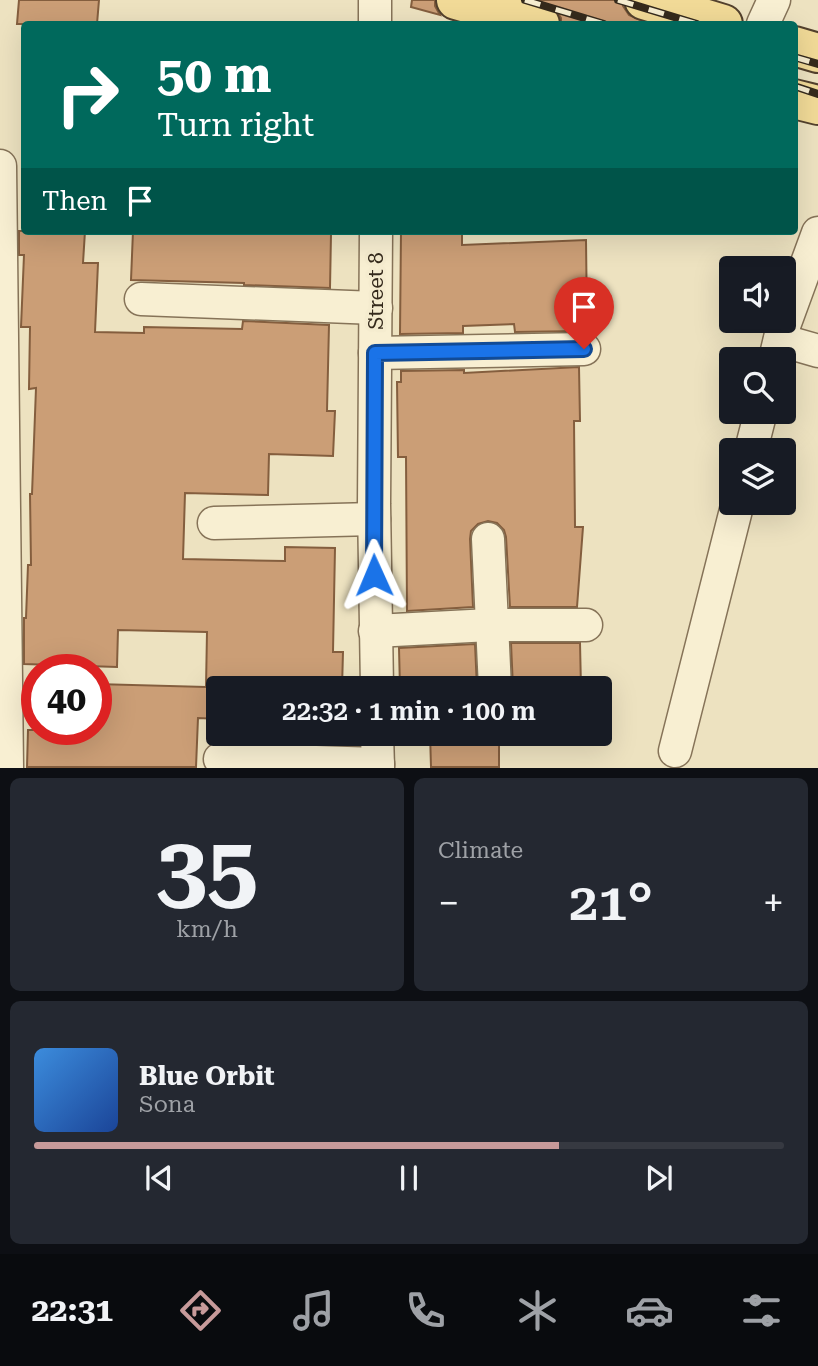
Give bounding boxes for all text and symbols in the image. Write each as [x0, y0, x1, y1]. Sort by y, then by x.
text: 50 m [157, 47, 272, 104]
icon: right [42, 49, 133, 140]
text: Turn right [157, 106, 314, 144]
icon: arrive [121, 182, 159, 220]
text: Then [42, 186, 107, 216]
street label: Street 8 [364, 252, 388, 330]
map controls [719, 256, 796, 515]
button: sound [719, 256, 796, 333]
pin [554, 277, 614, 349]
icon: arrive [565, 288, 603, 326]
button: search [719, 347, 796, 424]
button: layers [719, 438, 796, 515]
position arrow [337, 538, 411, 612]
speed limit sign: 40 [21, 654, 112, 745]
text: 22:32 · 1 min · 100 m [282, 696, 536, 726]
text: 35 [156, 817, 258, 923]
text: Climate [438, 837, 523, 864]
text: 21° [569, 872, 653, 933]
text: − [438, 881, 459, 925]
text: + [763, 881, 784, 925]
text: km/h [176, 916, 238, 943]
text: Blue Orbit [139, 1061, 275, 1091]
text: Sona [139, 1091, 195, 1118]
icon: previous [140, 1159, 178, 1197]
icon: pause [390, 1159, 428, 1197]
icon: next [640, 1159, 678, 1197]
icon: directions [176, 1286, 225, 1335]
icon: music [289, 1286, 338, 1335]
icon: phone [401, 1286, 450, 1335]
icon: climate [513, 1286, 562, 1335]
icon: car [625, 1286, 674, 1335]
icon: filters [737, 1286, 786, 1335]
text: 22:31 [32, 1291, 113, 1329]

